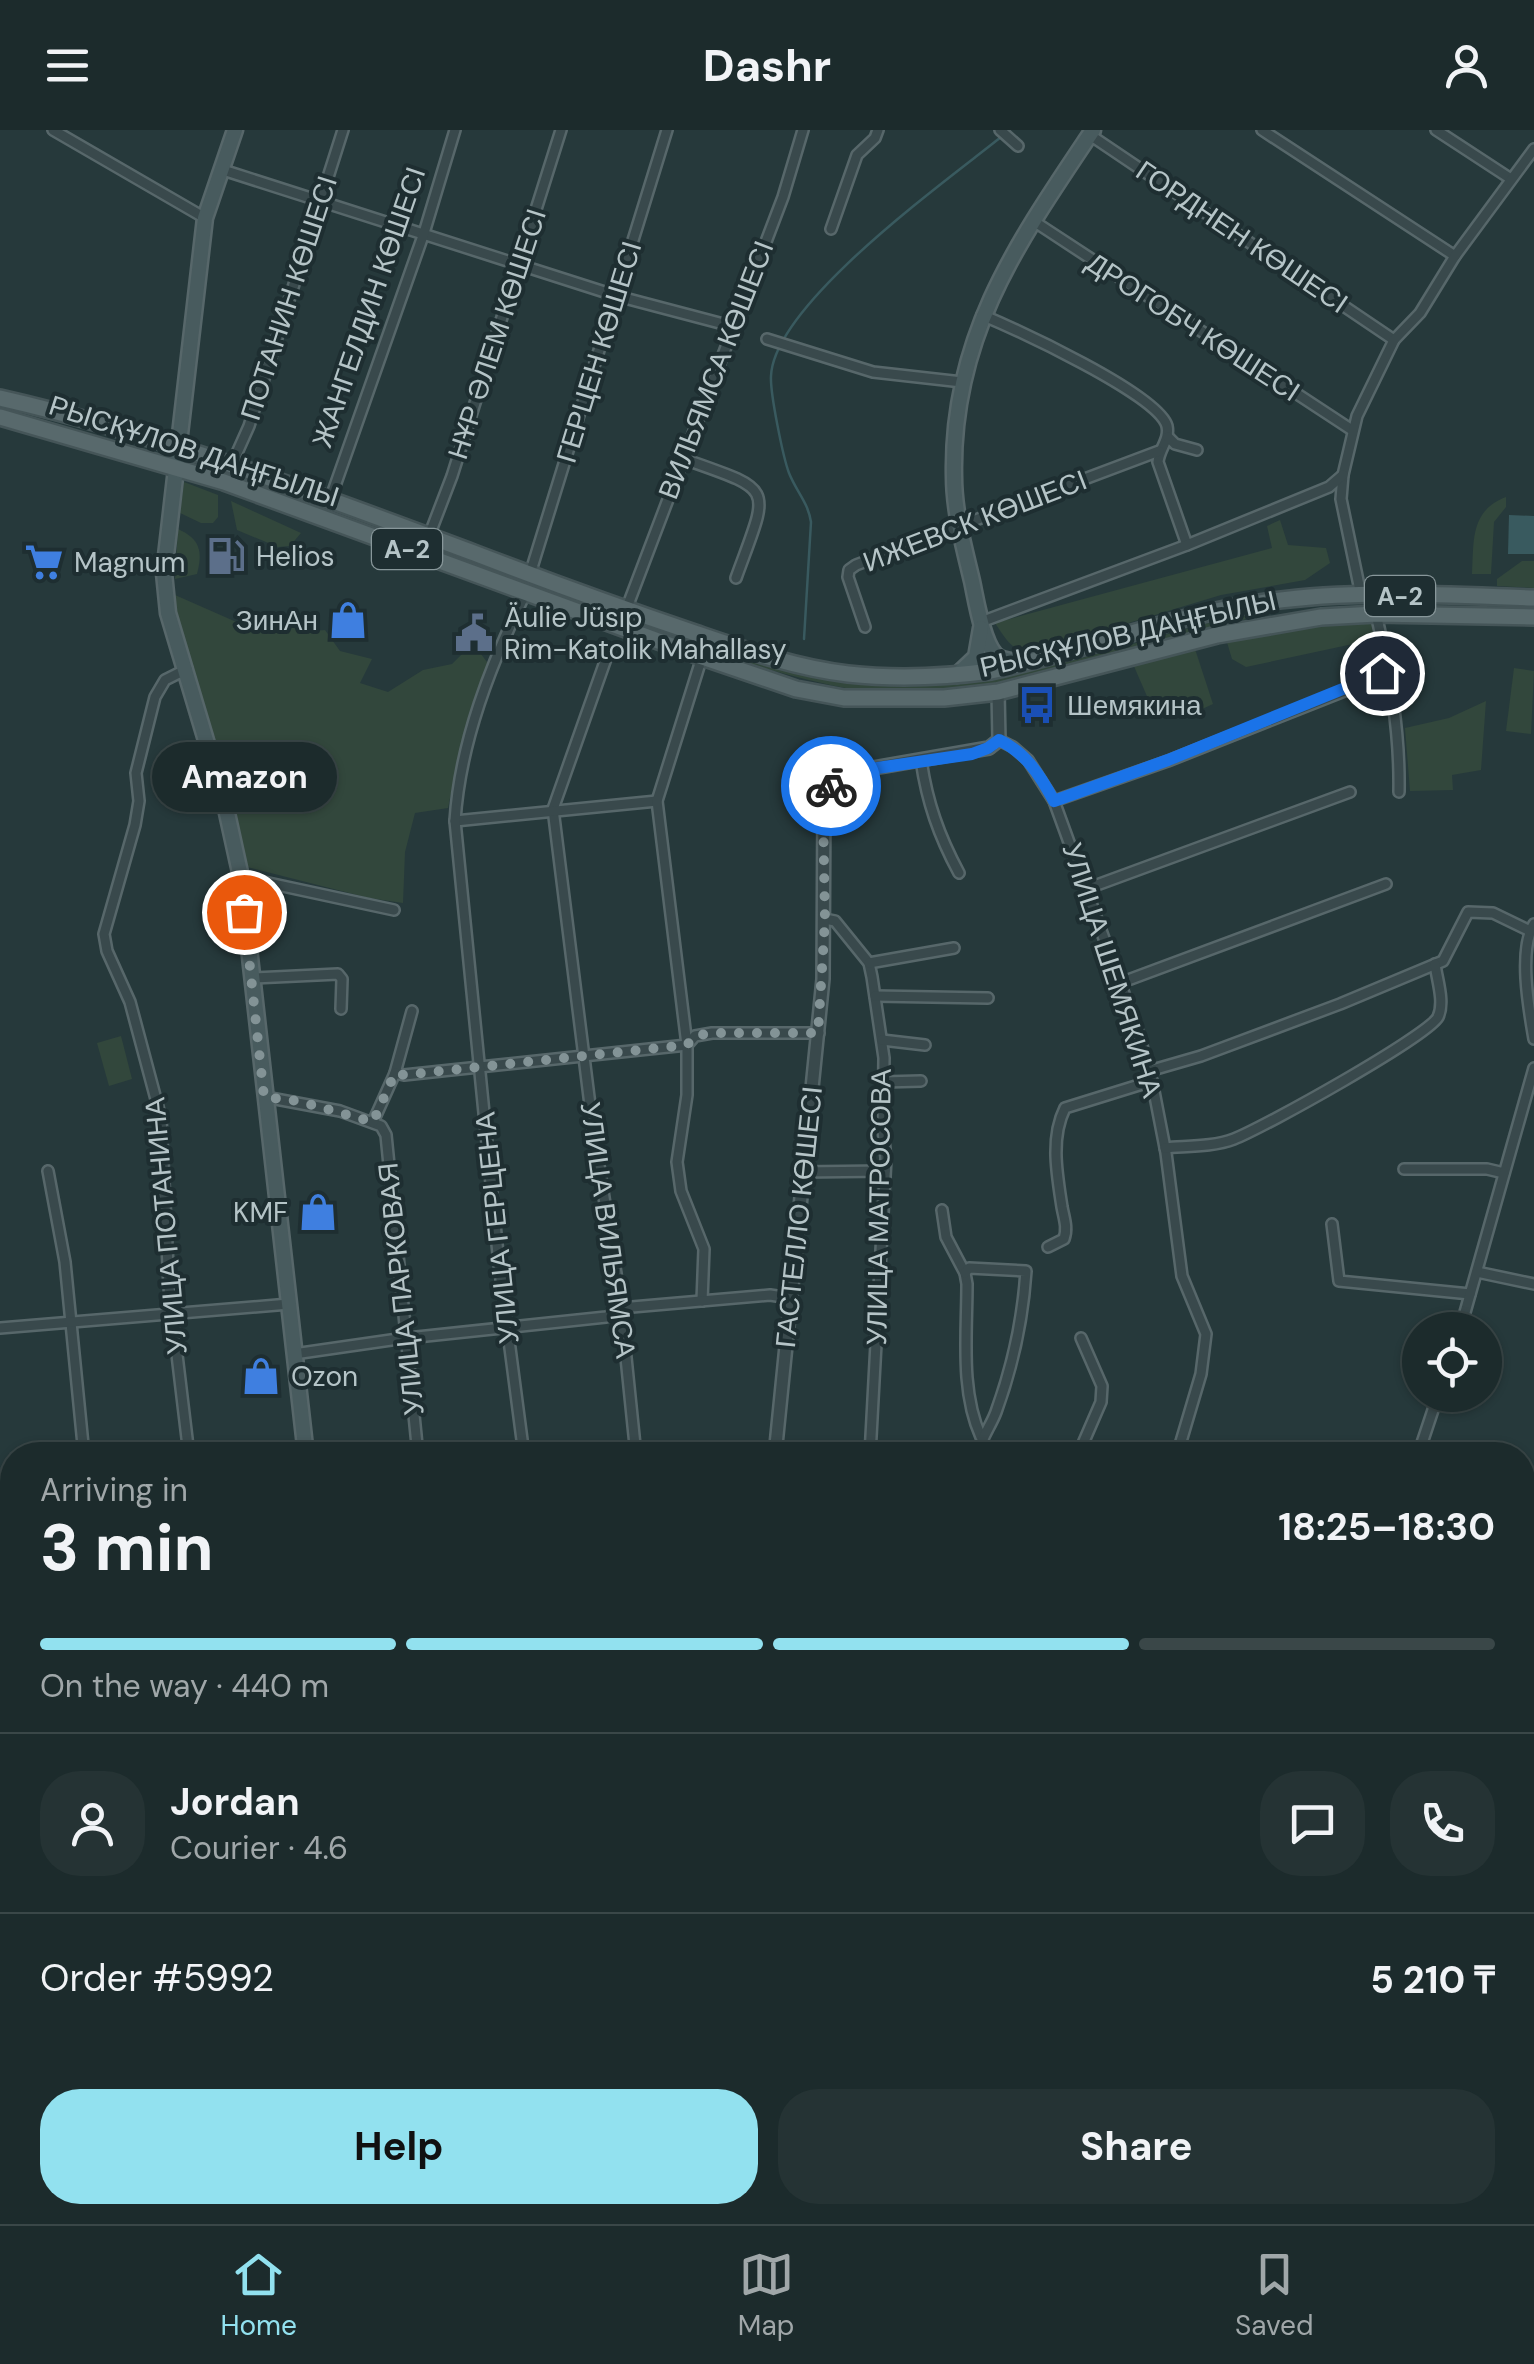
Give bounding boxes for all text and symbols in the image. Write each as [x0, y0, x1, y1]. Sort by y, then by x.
text: Dashr [703, 36, 831, 95]
icon: menu [40, 38, 95, 93]
icon: person [1439, 38, 1494, 93]
street label: ГОРДНЕН КӨШЕСІ [1129, 152, 1355, 322]
street label: ЖАНГЕЛДИН КӨШЕСІ [304, 162, 434, 452]
street label: ПОТАНИН КӨШЕСІ [232, 171, 346, 425]
street label: НҰР ӘЛЕМ КӨШЕСІ [439, 204, 555, 464]
street label: ВИЛЬЯМСА КӨШЕСІ [650, 235, 782, 505]
street label: ГЕРЦЕН КӨШЕСІ [548, 237, 650, 467]
street label: ДРОГОБЧ КӨШЕСІ [1079, 244, 1307, 410]
street label: РЫСҚҰЛОВ ДАҢҒЫЛЫ [44, 387, 344, 515]
street label: ИЖЕВСК КӨШЕСІ [858, 461, 1092, 581]
road number: A-2 [372, 529, 442, 569]
fuel station icon: Helios [205, 535, 247, 577]
place label: Helios [256, 538, 335, 575]
supermarket icon: Magnum [23, 541, 65, 583]
place label: Magnum [74, 544, 185, 581]
road number: A-2 [1365, 576, 1435, 616]
street label: РЫСҚҰЛОВ ДАҢҒЫЛЫ [976, 582, 1280, 686]
shop icon: ЗинАн [327, 599, 369, 641]
place label: Äulie Jüsıp Rim-Katolik Mahallasy [504, 599, 787, 668]
place label: ЗинАн [236, 602, 318, 639]
public building icon: Äulie Jüsıp Rim-Katolik Mahallasy [453, 612, 495, 654]
pin [1340, 631, 1425, 716]
icon: home [1355, 646, 1410, 701]
bus stop icon: Шемякина [1016, 684, 1058, 726]
place label: Шемякина [1067, 687, 1202, 724]
courier [781, 736, 881, 836]
callout: Amazon [152, 742, 336, 812]
text: Amazon [181, 756, 308, 798]
icon: bike [804, 759, 859, 814]
street label: УЛИЦА ШЕМЯКИНА [1053, 838, 1171, 1102]
pin [202, 870, 287, 955]
icon: bag [217, 885, 272, 940]
street label: УЛИЦА МАТРОСОВА [858, 1068, 900, 1346]
street label: ГАСТЕЛЛО КӨШЕСІ [767, 1084, 831, 1350]
street label: УЛИЦА ПОТАНИНА [136, 1095, 196, 1356]
street label: УЛИЦА ВИЛЬЯМСА [572, 1100, 644, 1361]
street label: УЛИЦА ГЕРЦЕНА [466, 1110, 528, 1346]
street label: УЛИЦА ПАРКОВАЯ [369, 1161, 433, 1417]
shop icon: KMF [297, 1191, 339, 1233]
place label: KMF [233, 1194, 288, 1231]
map controls [1402, 1312, 1502, 1412]
button: locate [1402, 1312, 1502, 1412]
shop icon: Ozon [240, 1355, 282, 1397]
place label: Ozon [291, 1358, 358, 1395]
text: Arriving in [40, 1469, 188, 1511]
text: 18:25–18:30 [1278, 1502, 1495, 1552]
text: 3 min [40, 1506, 214, 1590]
text: On the way · 440 m [40, 1665, 329, 1707]
button: person [40, 1771, 145, 1876]
button: chat [1260, 1771, 1365, 1876]
button: phone [1390, 1771, 1495, 1876]
text: Jordan [170, 1777, 300, 1827]
text: Courier · 4.6 [170, 1827, 348, 1869]
text: Order #5992 [40, 1953, 274, 2003]
text: 5 210 ₸ [1370, 1955, 1495, 2005]
button: Help [40, 2089, 758, 2204]
button: Share [778, 2089, 1495, 2204]
tab: Home [220, 2247, 297, 2344]
tab: Map [738, 2247, 794, 2344]
tab: Saved [1235, 2247, 1314, 2344]

